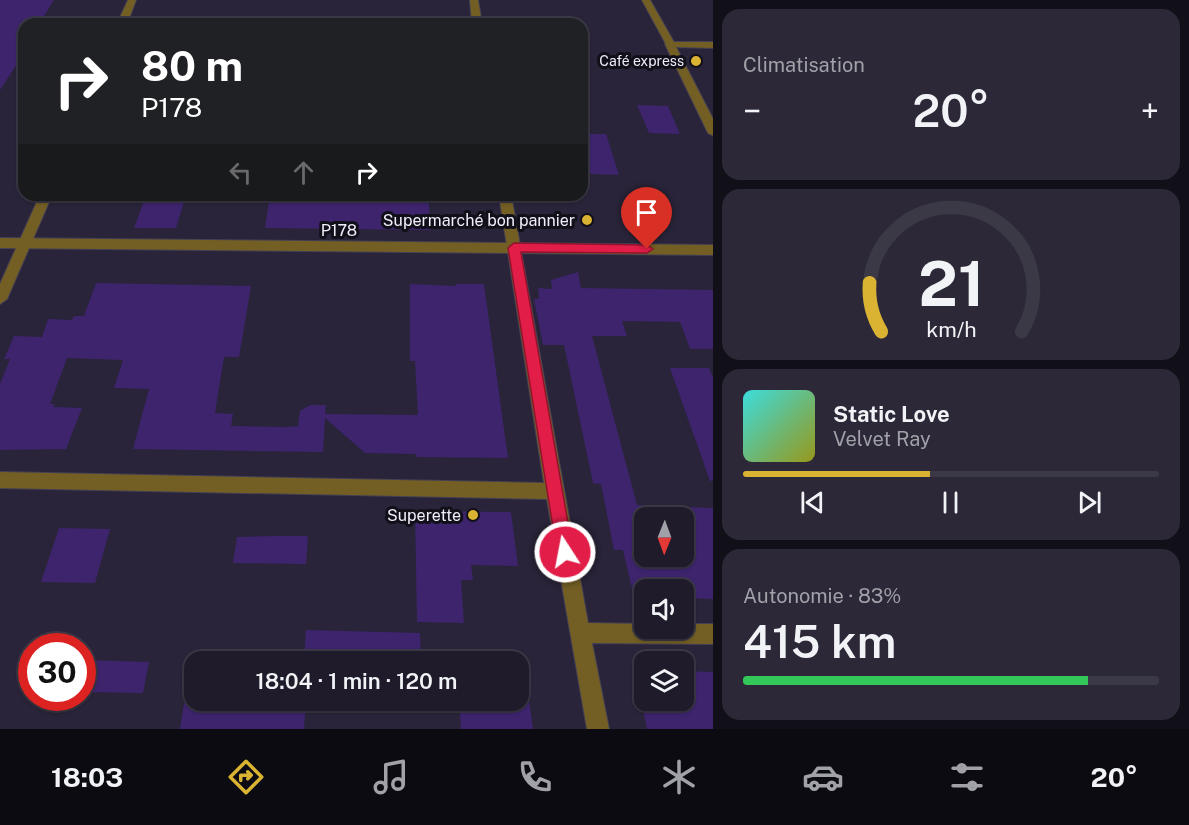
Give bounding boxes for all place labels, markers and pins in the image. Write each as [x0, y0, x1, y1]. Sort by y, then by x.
place label: Café express [599, 53, 684, 69]
marker: Café express [689, 54, 703, 68]
pin [621, 187, 672, 249]
place label: Supermarché bon pannier [383, 211, 575, 230]
marker: Supermarché bon pannier [580, 213, 594, 227]
place label: Superette [387, 506, 461, 525]
marker: Superette [466, 508, 480, 522]

